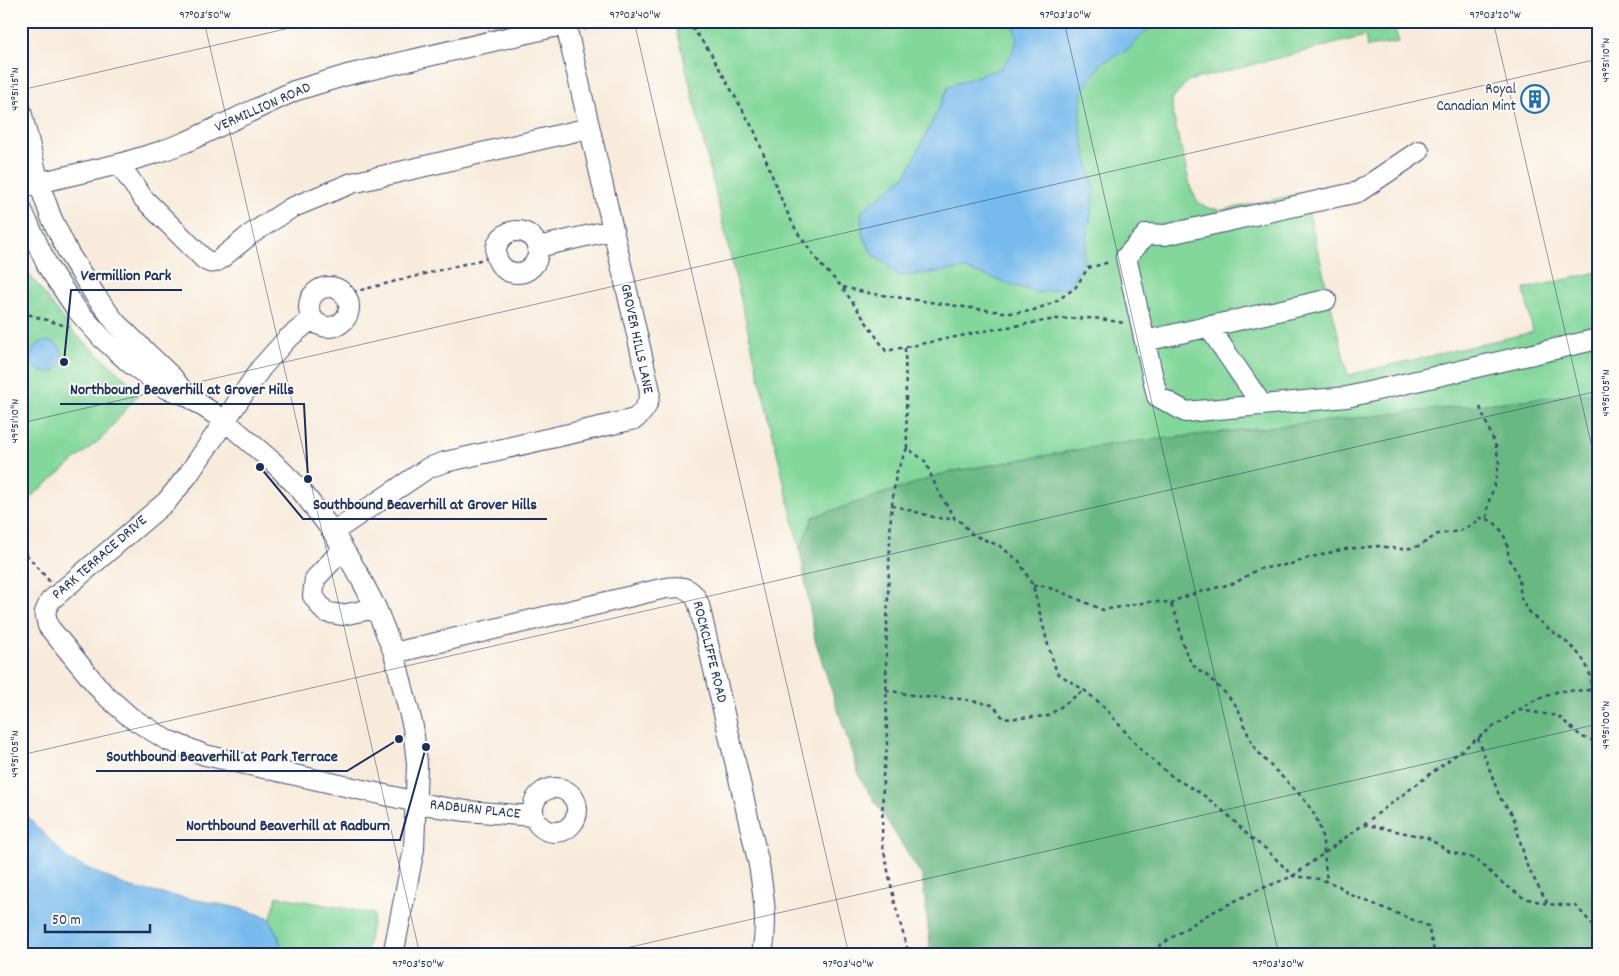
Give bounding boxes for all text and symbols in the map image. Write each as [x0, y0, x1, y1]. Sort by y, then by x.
text: 97°03'50"W [179, 7, 231, 24]
text: 97°03'40"W [610, 7, 661, 24]
text: 97°03'30"W [1039, 7, 1091, 24]
text: 97°03'20"W [1469, 7, 1521, 24]
text: 49°51'10"N [1598, 38, 1615, 82]
text: 49°51'15"N [7, 67, 24, 111]
street label: VERMILLION ROAD [211, 77, 315, 139]
place label: Royal Canadian Mint [1436, 79, 1516, 118]
building icon: Royal Canadian Mint [1520, 84, 1550, 114]
callout: Vermillion Park [71, 259, 182, 290]
text: Vermillion Park [81, 265, 172, 288]
street label: GROVER HILLS LANE [614, 282, 658, 396]
text: 49°51'05"N [1598, 369, 1615, 417]
callout: Northbound Beaverhill at Grover Hills [60, 373, 304, 404]
text: Northbound Beaverhill at Grover Hills [70, 379, 294, 402]
text: 49°51'10"N [7, 399, 24, 443]
callout: Southbound Beaverhill at Grover Hills [303, 488, 547, 519]
text: Southbound Beaverhill at Grover Hills [313, 494, 537, 517]
street label: PARK TERRACE DRIVE [48, 510, 153, 606]
street label: ROCKCLIFFE ROAD [686, 599, 732, 705]
text: 49°51'00"N [1598, 701, 1615, 749]
text: 49°51'05"N [7, 730, 24, 778]
callout: Southbound Beaverhill at Park Terrace [96, 740, 347, 771]
text: Southbound Beaverhill at Park Terrace [106, 746, 338, 769]
street label: RADBURN PLACE [429, 794, 522, 826]
callout: Northbound Beaverhill at Radburn [176, 809, 400, 840]
text: Northbound Beaverhill at Radburn [186, 815, 390, 838]
scale bar [45, 901, 150, 933]
text: 50 m [52, 910, 81, 932]
text: 97°03'50"W [392, 956, 444, 973]
text: 97°03'40"W [823, 956, 874, 973]
text: 97°03'30"W [1252, 956, 1304, 973]

